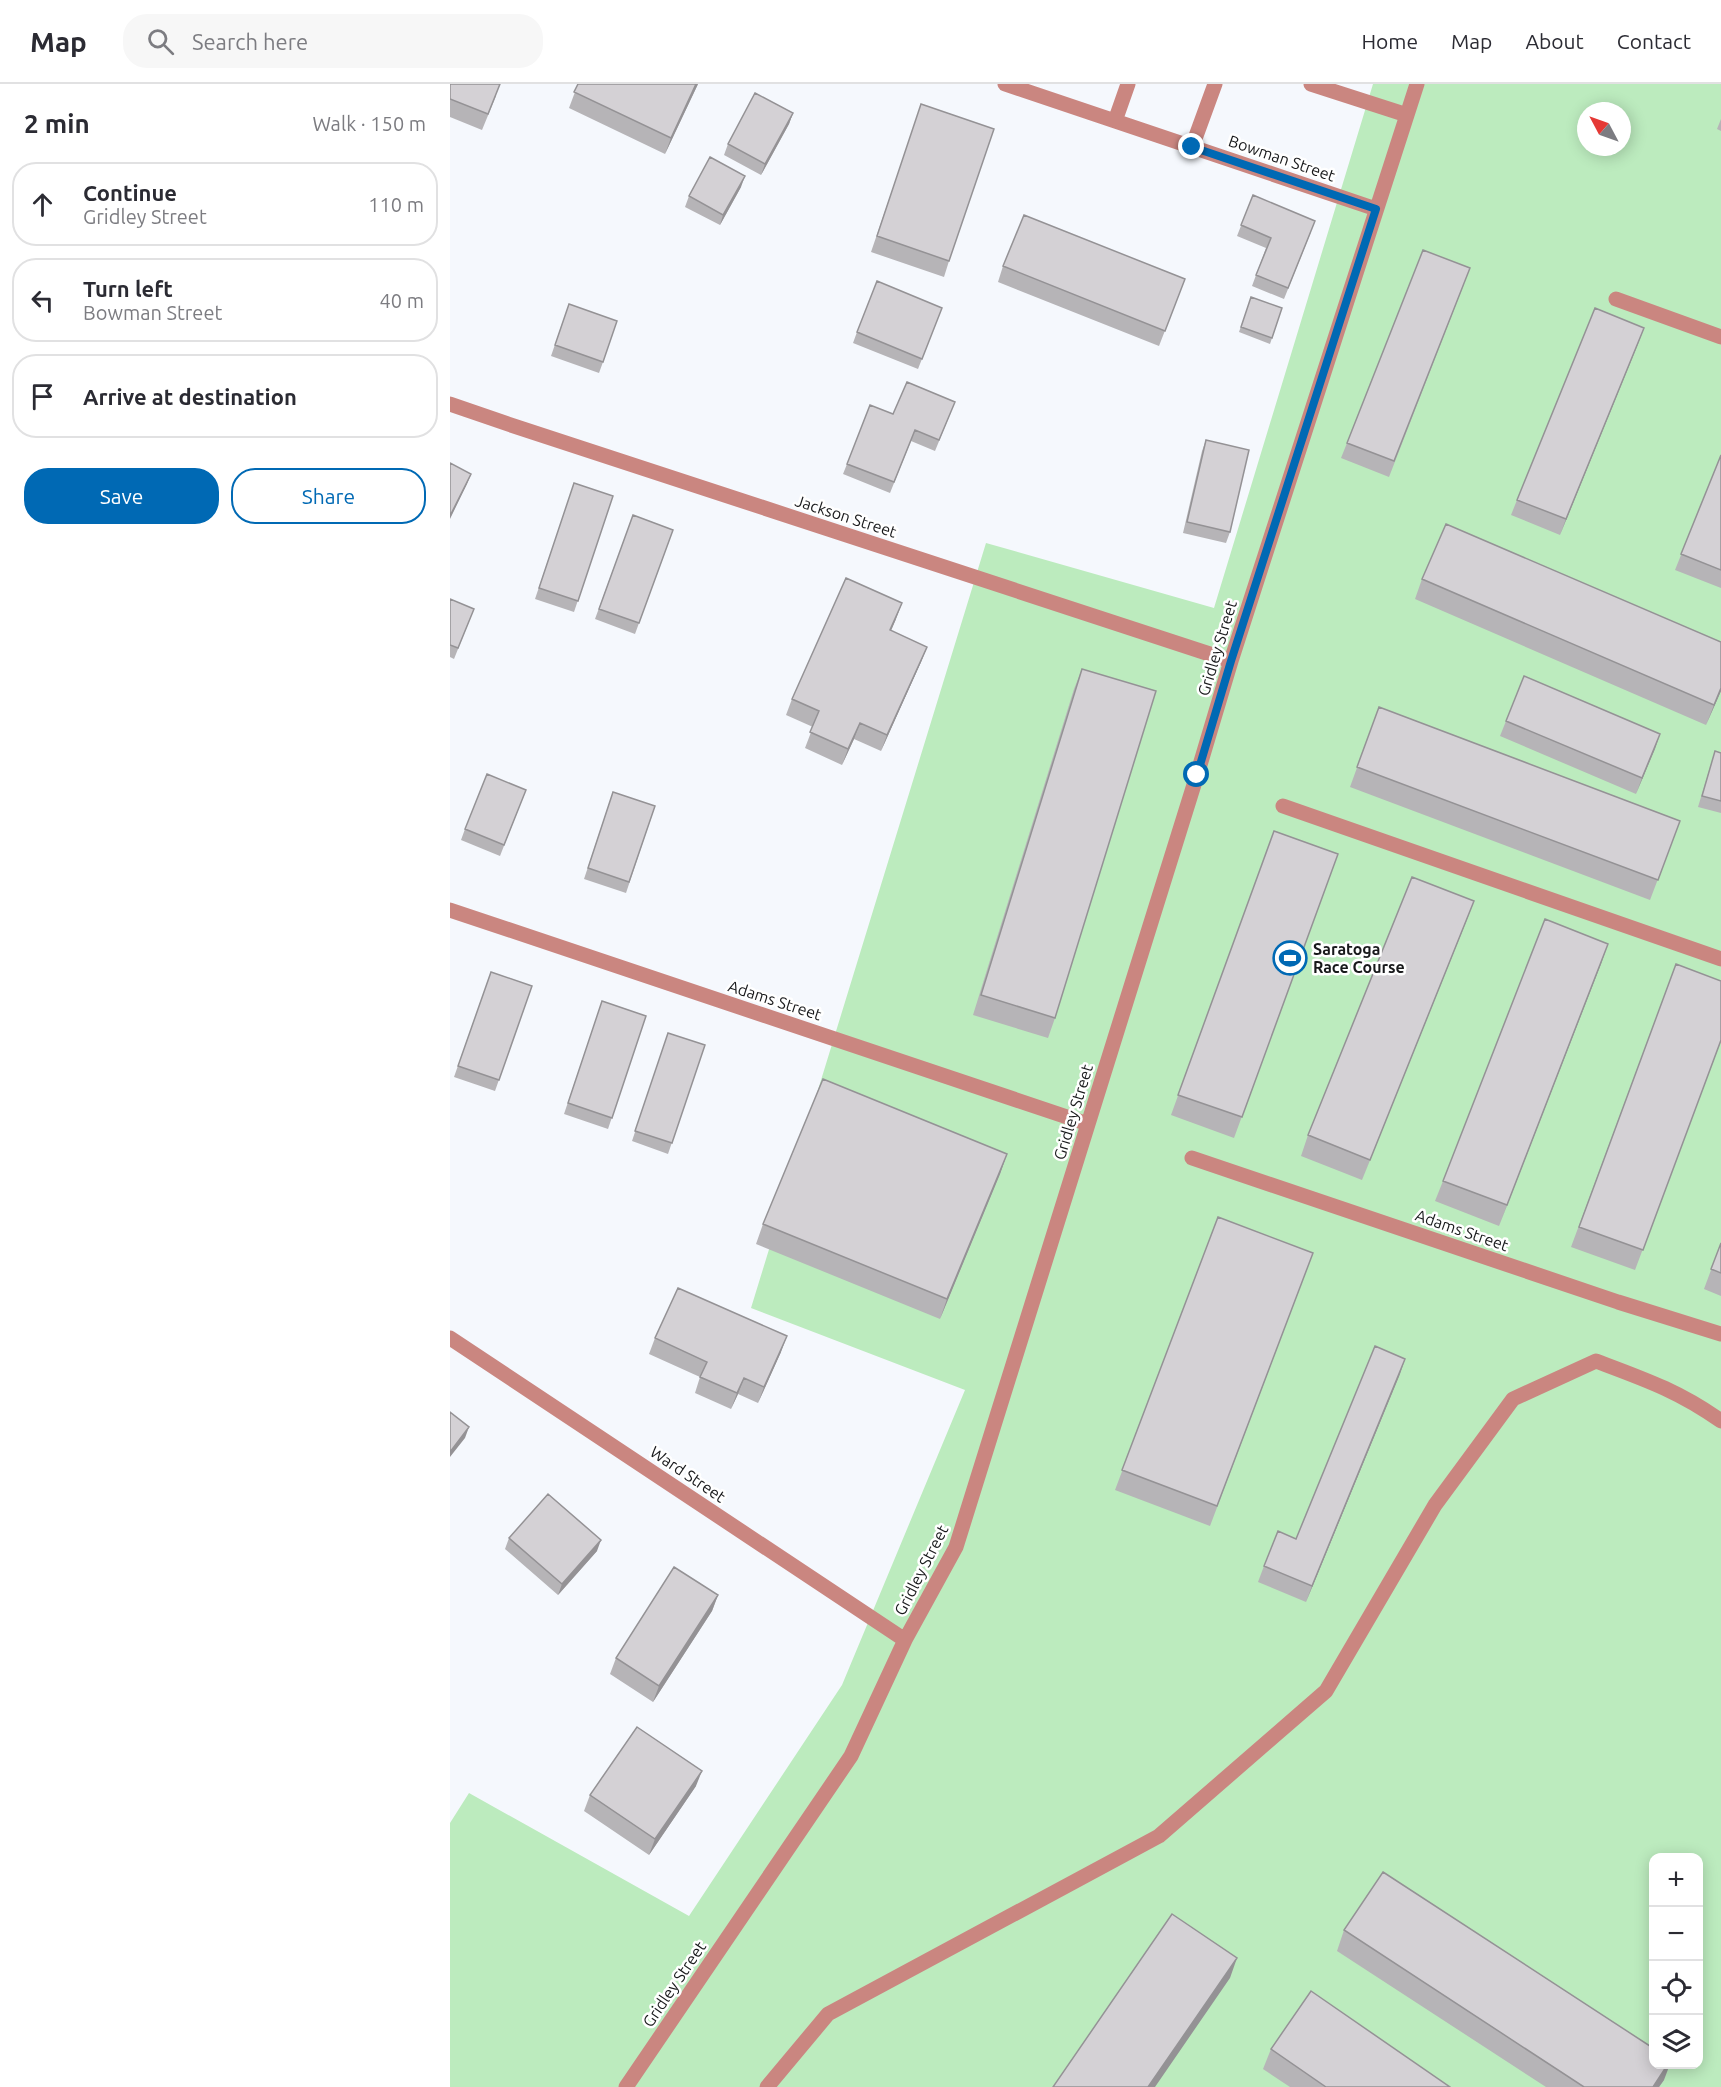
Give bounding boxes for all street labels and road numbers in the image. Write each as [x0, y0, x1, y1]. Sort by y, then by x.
street label: Bowman Street [1226, 131, 1338, 185]
street label: Jackson Street [793, 491, 900, 541]
street label: Gridley Street [1194, 597, 1240, 698]
street label: Adams Street [726, 976, 825, 1024]
street label: Gridley Street [1050, 1061, 1096, 1162]
street label: Adams Street [1413, 1206, 1511, 1255]
street label: Ward Street [647, 1442, 729, 1506]
street label: Gridley Street [891, 1521, 952, 1618]
street label: Gridley Street [639, 1937, 710, 2030]

